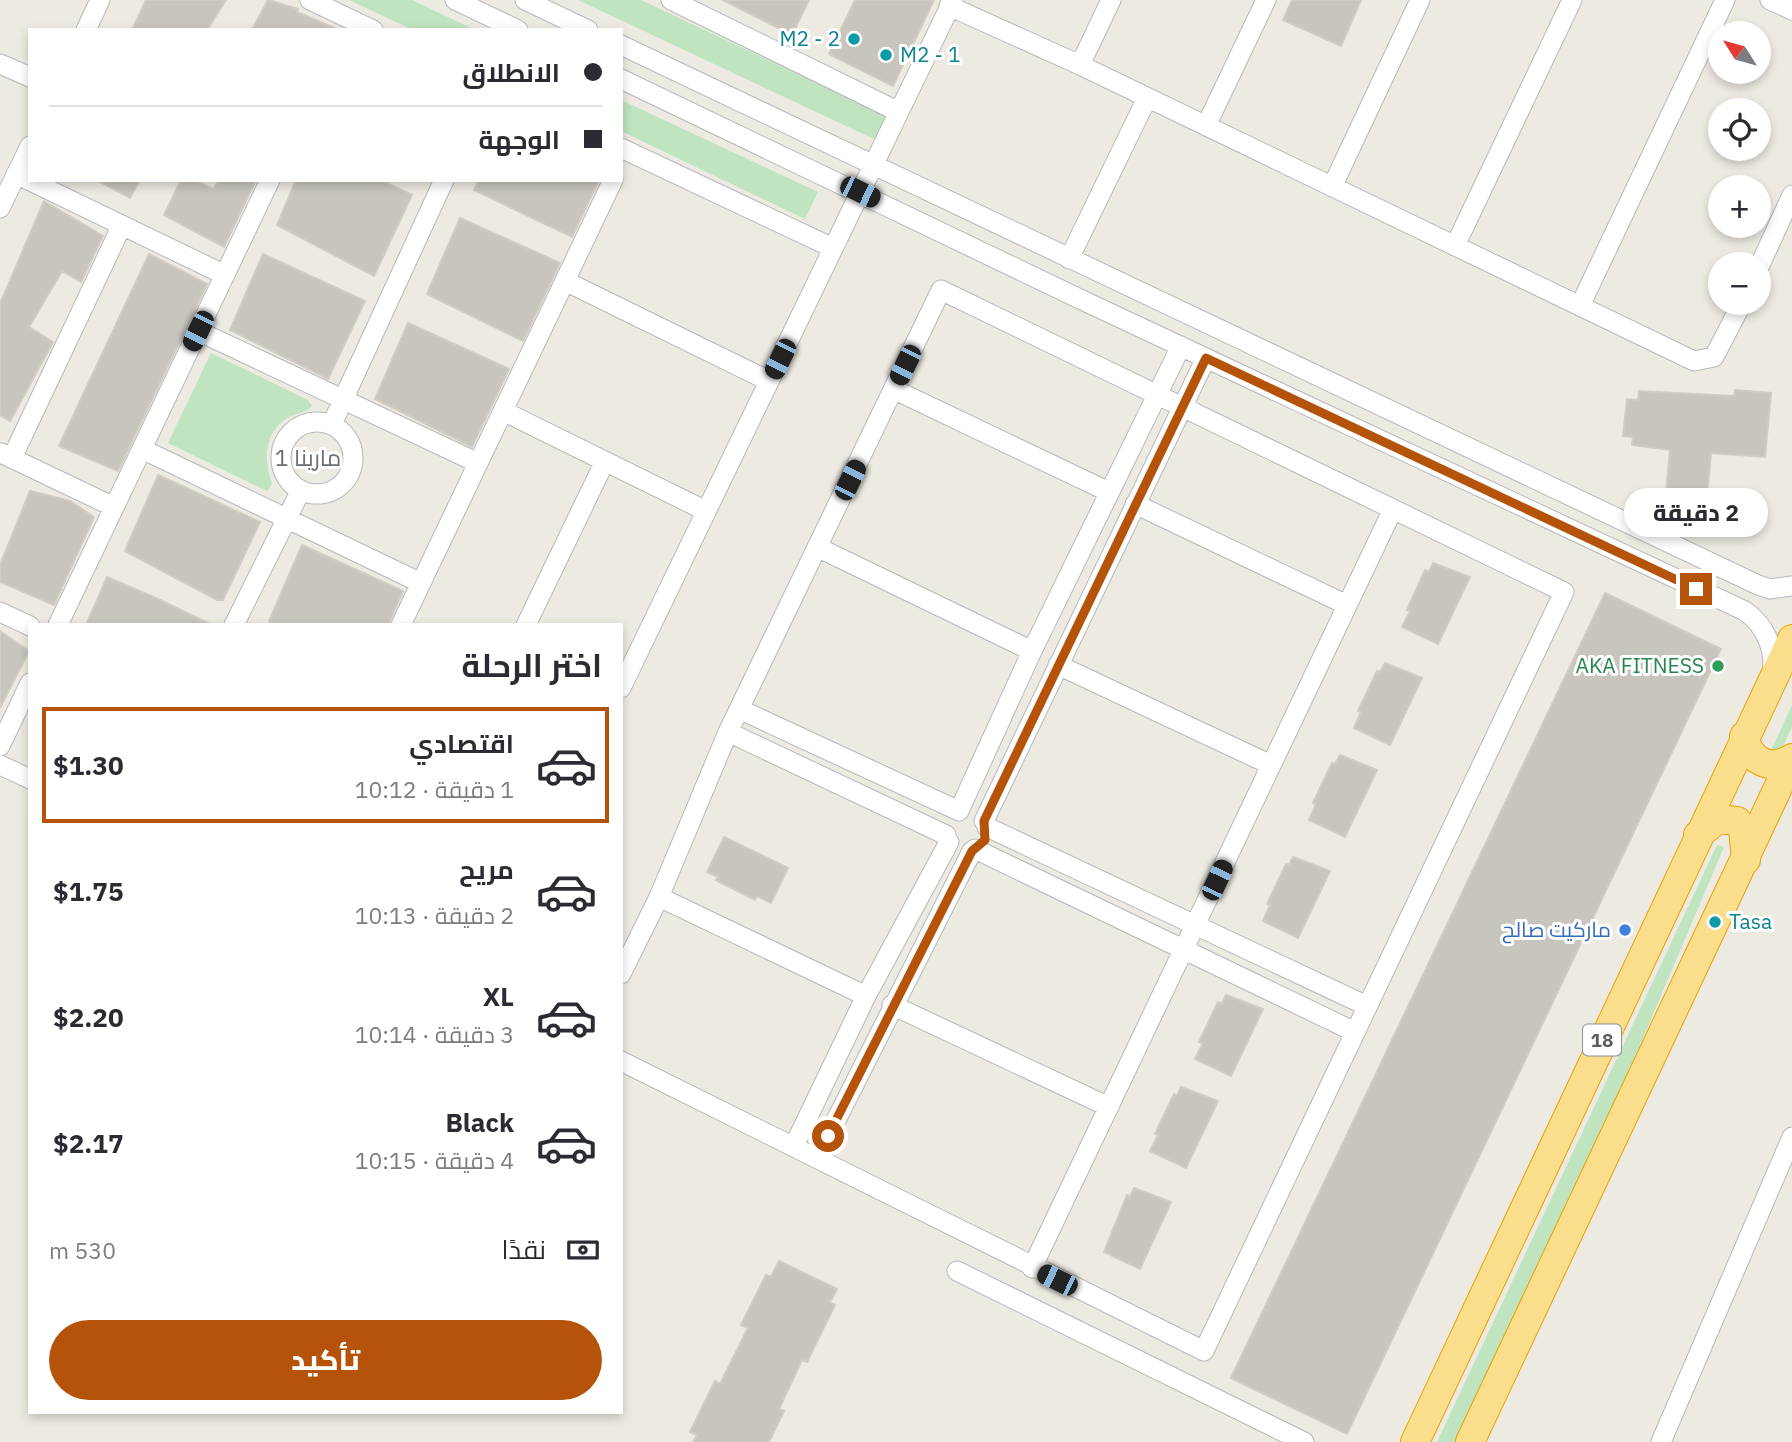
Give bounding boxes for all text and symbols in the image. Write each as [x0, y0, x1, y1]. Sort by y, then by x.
north arrow [1708, 21, 1771, 84]
map controls [1708, 21, 1771, 315]
place label: M2 - 2 [779, 24, 840, 52]
marker: M2 - 2 [846, 31, 862, 47]
place label: M2 - 1 [900, 40, 961, 68]
marker: M2 - 1 [878, 47, 894, 63]
text: الانطلاق [462, 55, 560, 89]
button: locate [1708, 98, 1771, 161]
text: الوجهة [479, 122, 560, 156]
car [837, 173, 884, 211]
button: + [1708, 175, 1771, 238]
button: − [1708, 252, 1771, 315]
car [180, 308, 217, 354]
car [762, 336, 799, 382]
car [887, 342, 924, 388]
district label: مارینا 1 [275, 442, 341, 472]
car [832, 457, 869, 503]
callout: 2 دقيقة [1624, 488, 1768, 536]
text: 2 دقيقة [1653, 497, 1739, 527]
route end [1680, 573, 1712, 605]
text: اختر الرحلة [461, 644, 602, 686]
place label: AKA FITNESS [1576, 651, 1704, 679]
marker: AKA FITNESS [1710, 658, 1726, 674]
text: اقتصادي [409, 726, 514, 760]
icon: car [535, 734, 598, 797]
text: $1.30 [53, 748, 124, 782]
text: 1 دقيقة · 10:12 [355, 774, 514, 804]
text: مريح [459, 852, 514, 886]
car [1199, 857, 1236, 903]
icon: car [535, 860, 598, 923]
text: $1.75 [53, 874, 124, 908]
text: 2 دقيقة · 10:13 [355, 900, 514, 930]
place label: Tasa [1729, 907, 1772, 935]
marker: Tasa [1707, 914, 1723, 930]
place label: ماركيت صالح [1502, 915, 1611, 944]
marker: ماركيت صالح [1617, 922, 1633, 938]
text: XL [483, 979, 514, 1013]
icon: car [535, 986, 598, 1049]
text: $2.20 [53, 1000, 124, 1034]
text: 3 دقيقة · 10:14 [355, 1019, 514, 1049]
road number: 18 [1583, 1024, 1621, 1056]
text: Black [446, 1105, 514, 1139]
icon: car [535, 1112, 598, 1175]
route start [812, 1120, 844, 1152]
text: $2.17 [53, 1126, 124, 1160]
text: 4 دقيقة · 10:15 [355, 1145, 514, 1175]
icon: cash [564, 1231, 602, 1269]
text: نقدًا [502, 1232, 546, 1266]
text: 530 m [49, 1235, 116, 1265]
car [1034, 1261, 1081, 1299]
button: تأكيد [49, 1320, 602, 1400]

